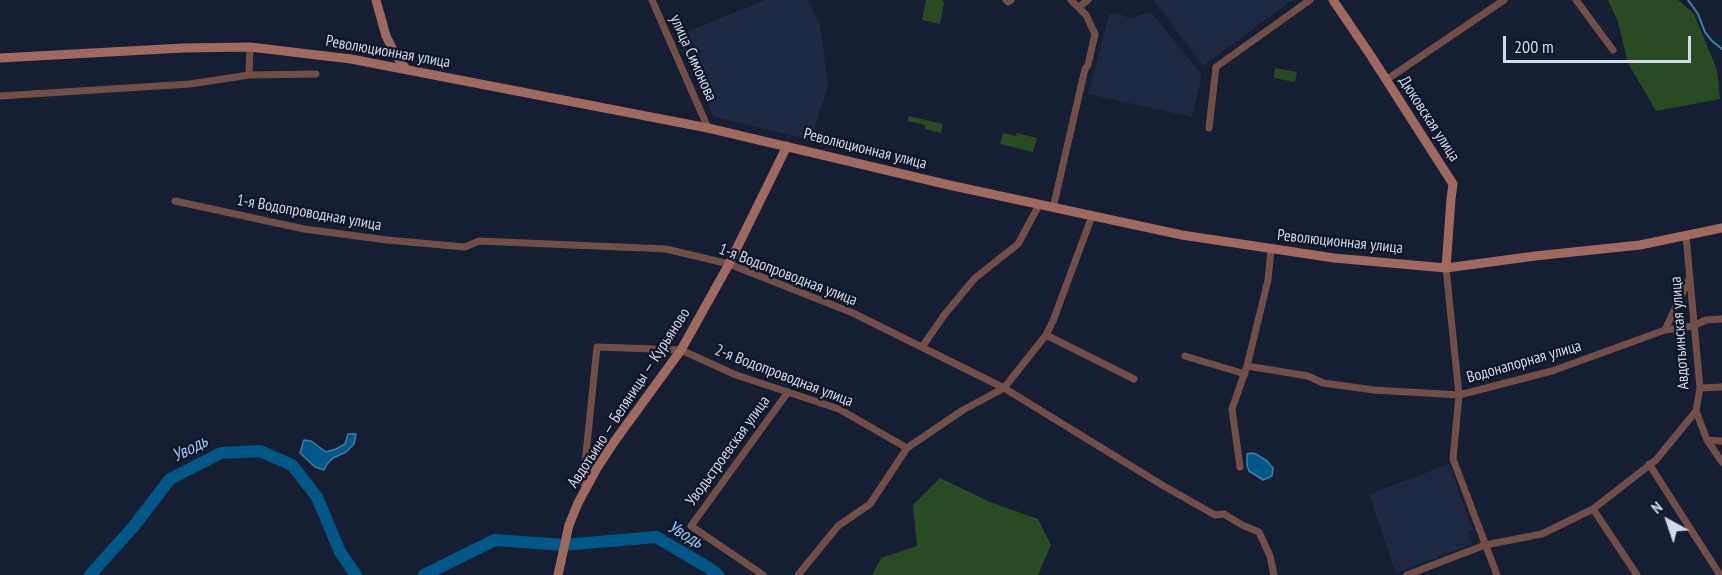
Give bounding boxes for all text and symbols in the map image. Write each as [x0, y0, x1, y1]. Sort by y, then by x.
street label: улица Симонова [665, 12, 721, 104]
scale bar [1506, 24, 1694, 62]
street label: Революционная улица [324, 32, 452, 72]
text: 200 m [1514, 35, 1554, 58]
street label: Дюковская улица [1394, 73, 1464, 165]
street label: Революционная улица [801, 124, 929, 174]
street label: 1-я Водопроводная улица [235, 191, 383, 235]
street label: Революционная улица [1276, 226, 1404, 258]
street label: 1-я Водопроводная улица [716, 240, 860, 310]
street label: Авдотьинская улица [1666, 276, 1694, 390]
street label: Авдотьино — Беляницы — Курьяново [564, 304, 694, 492]
street label: Водонапорная улица [1465, 336, 1583, 388]
street label: 2-я Водопроводная улица [712, 341, 856, 411]
street label: Уводьстроевская улица [682, 392, 774, 510]
water label: Уводь [169, 431, 211, 467]
north arrow [1638, 491, 1698, 551]
text: N [1647, 497, 1666, 518]
water label: Уводь [664, 516, 706, 554]

